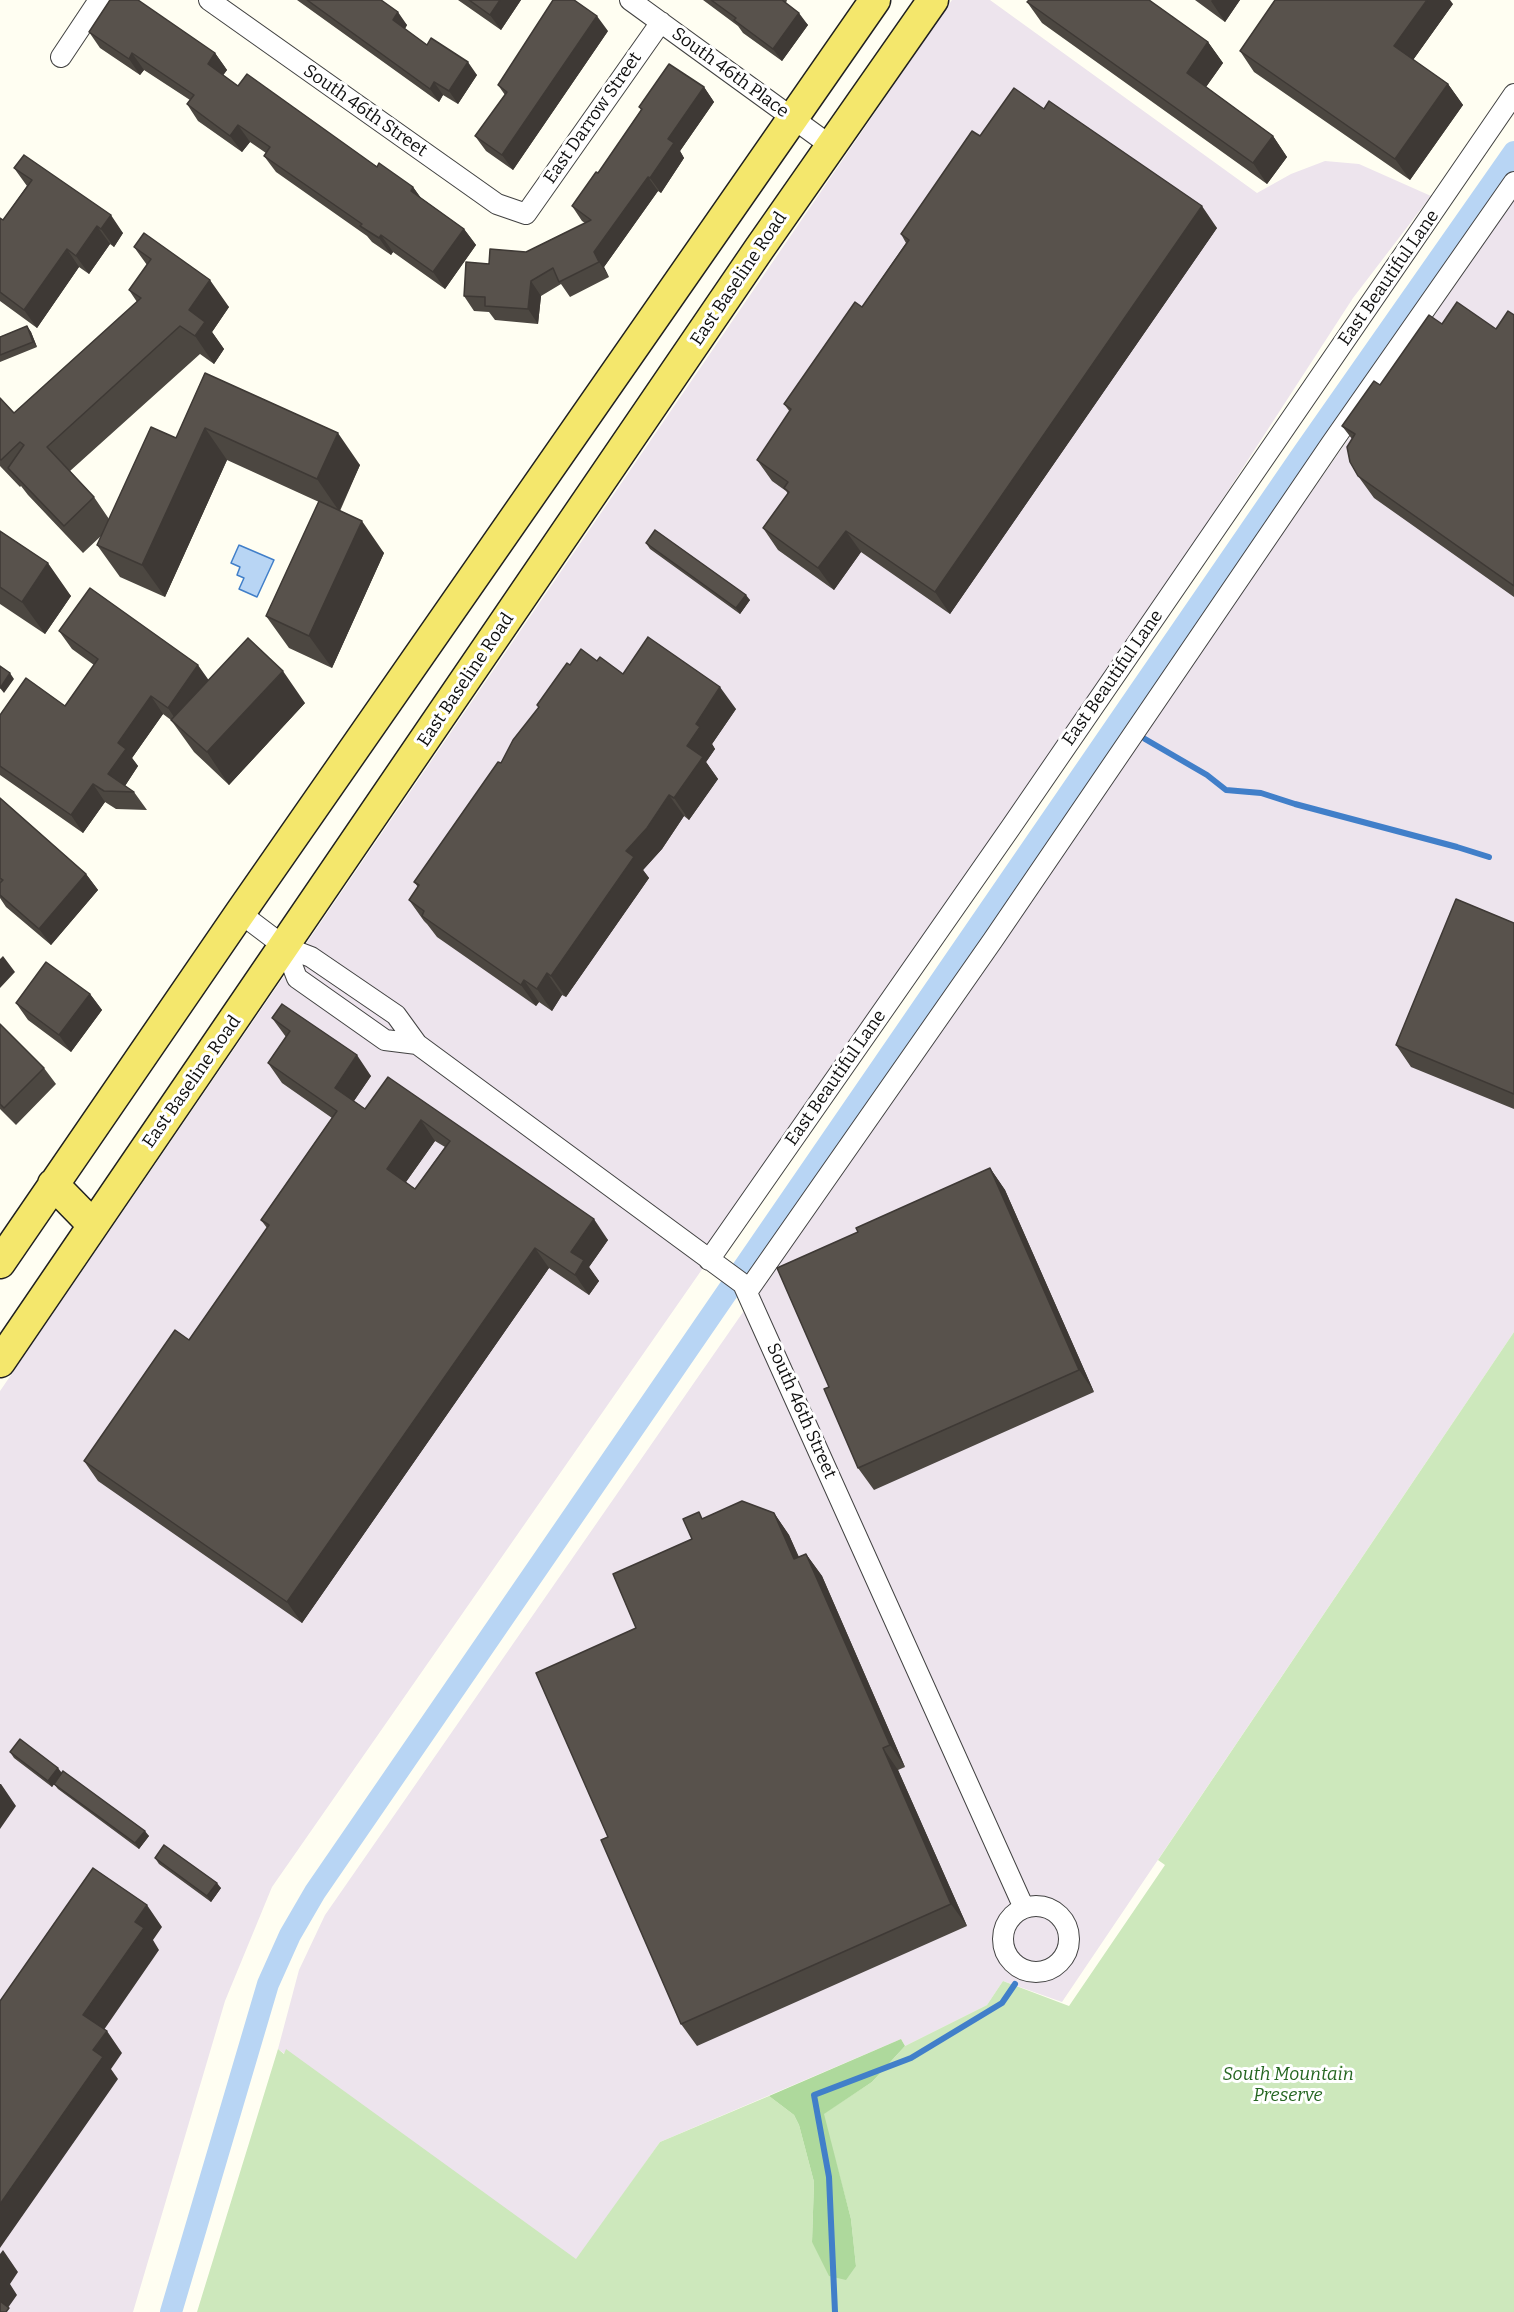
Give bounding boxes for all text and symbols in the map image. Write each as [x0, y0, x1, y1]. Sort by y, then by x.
street label: South 46th Place [667, 23, 793, 123]
street label: East Darrow Street [539, 48, 647, 188]
street label: South 46th Street [299, 60, 431, 162]
street label: East Beautiful Lane [1334, 206, 1444, 350]
street label: East Baseline Road [686, 208, 792, 350]
street label: East Beautiful Lane [1058, 606, 1168, 750]
street label: East Baseline Road [413, 609, 519, 751]
street label: East Beautiful Lane [781, 1006, 891, 1150]
street label: East Baseline Road [138, 1012, 246, 1152]
street label: South 46th Street [761, 1340, 841, 1482]
park label: South Mountain Preserve [1222, 2064, 1354, 2106]

